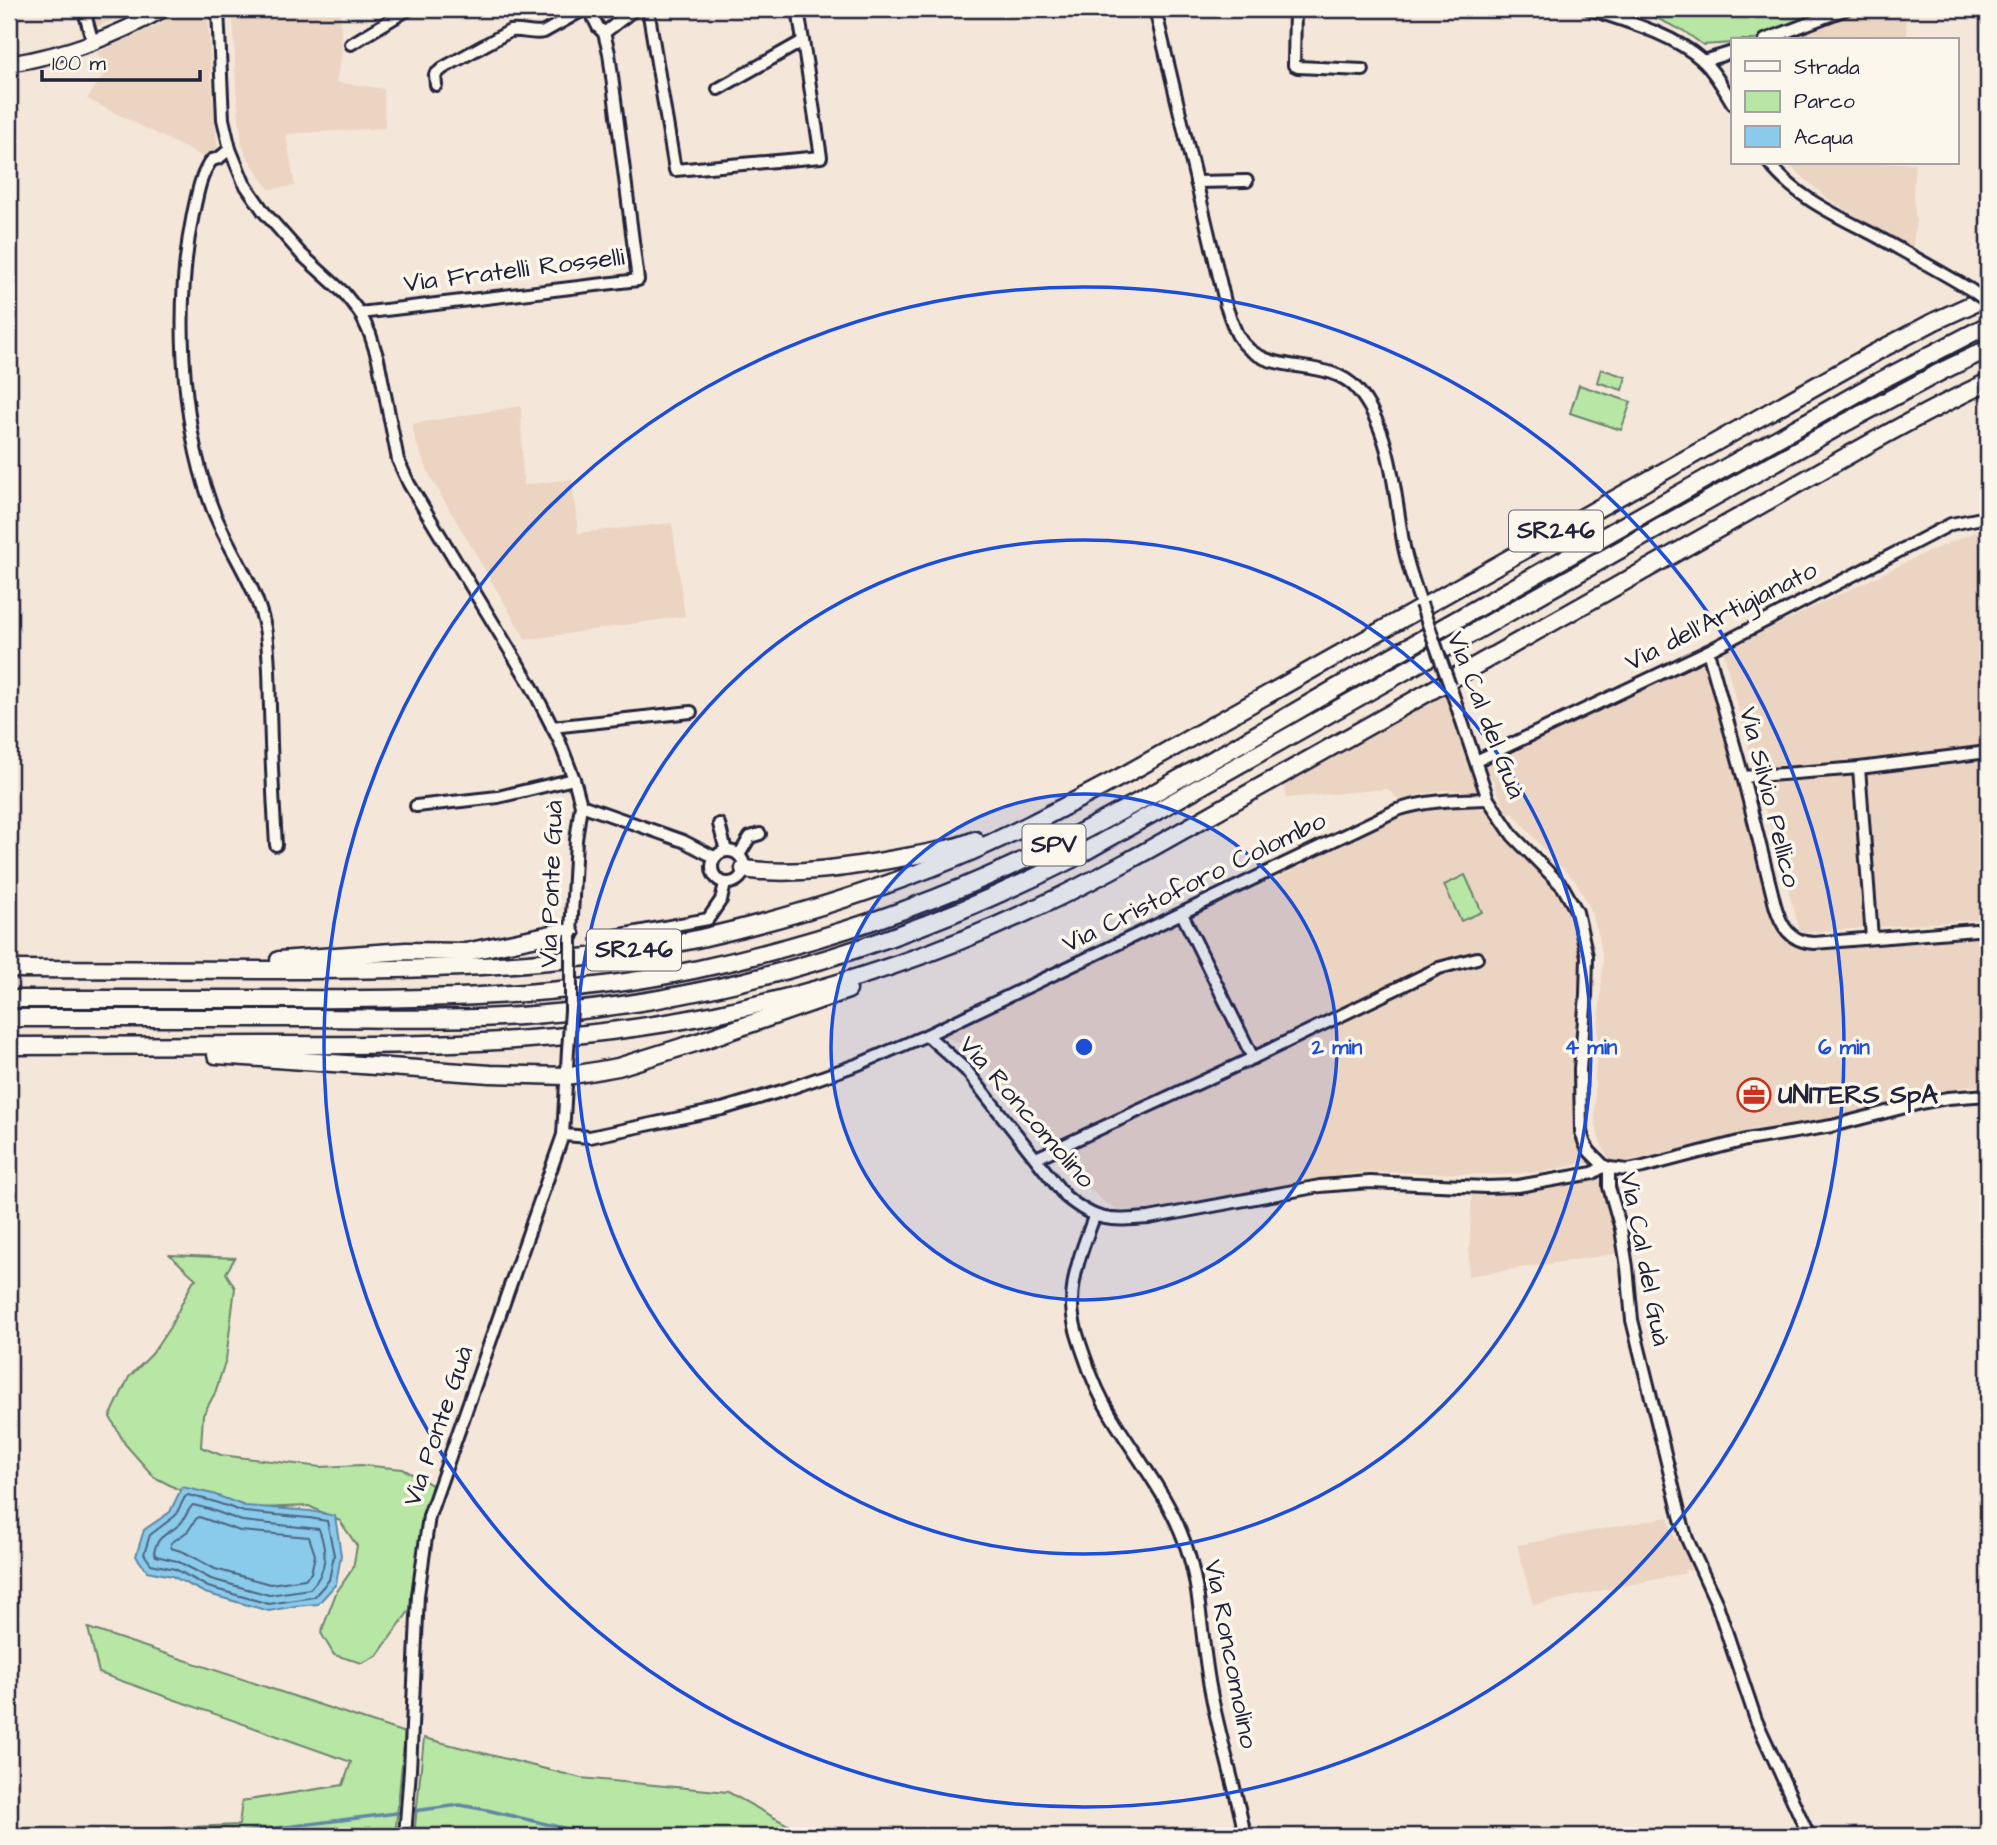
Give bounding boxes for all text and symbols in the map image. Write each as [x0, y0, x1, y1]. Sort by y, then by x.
scale bar [42, 38, 200, 82]
legend [1731, 38, 1958, 164]
text: 100 m [52, 49, 107, 78]
text: Strada [1794, 53, 1860, 82]
text: Parco [1794, 87, 1855, 116]
text: Acqua [1794, 123, 1853, 152]
street label: Via Fratelli Rosselli [402, 239, 626, 301]
road number: SR246 [1509, 510, 1603, 552]
street label: Via dell'Artigianato [1619, 552, 1824, 682]
street label: Via Cal del Guà [1438, 626, 1534, 804]
street label: Via Silvio Pellico [1730, 703, 1810, 891]
street label: Via Ponte Guà [530, 800, 572, 968]
street label: Via Cristoforo Colombo [1056, 802, 1332, 962]
road number: SPV [1023, 824, 1086, 866]
road number: SR246 [587, 930, 681, 970]
street label: Via Roncomolino [951, 1028, 1104, 1196]
text: 2 min [1311, 1033, 1363, 1062]
text: 4 min [1565, 1033, 1618, 1062]
text: 6 min [1818, 1033, 1870, 1062]
centre of rings [1072, 1035, 1096, 1059]
office icon: UNITERS SpA [1735, 1076, 1773, 1114]
place label: UNITERS SpA [1778, 1077, 1938, 1113]
street label: Via Cal del Guà [1611, 1169, 1679, 1349]
street label: Via Ponte Guà [394, 1341, 482, 1511]
street label: Via Roncomolino [1195, 1557, 1267, 1752]

